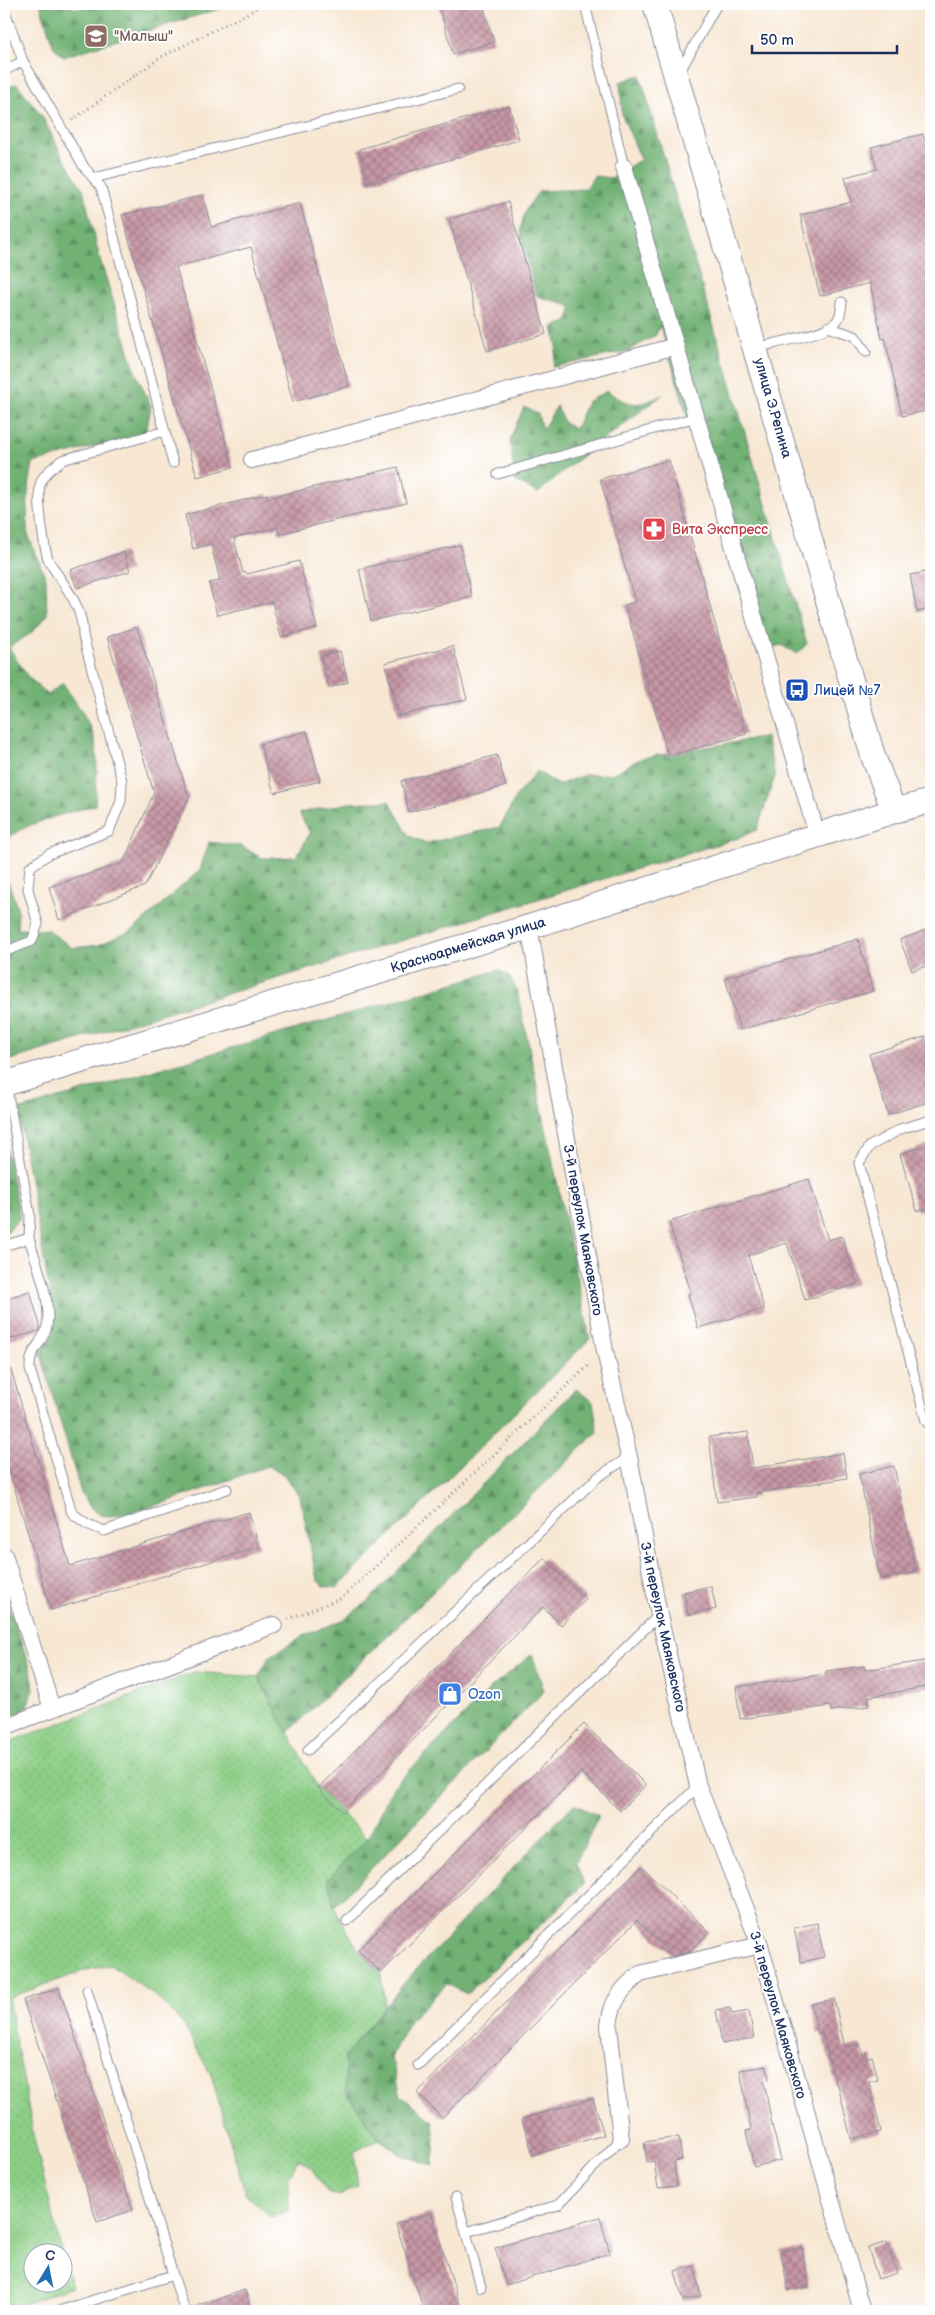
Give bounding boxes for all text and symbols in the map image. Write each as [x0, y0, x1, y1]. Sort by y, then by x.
scale bar [752, 22, 898, 54]
school or university icon: "Малыш" [83, 23, 109, 49]
place label: "Малыш" [114, 28, 173, 45]
text: 50 m [760, 31, 794, 50]
street label: улица Э.Репина [751, 356, 796, 461]
pharmacy icon: Вита Экспресс [641, 516, 667, 542]
place label: Вита Экспресс [672, 521, 768, 538]
bus stop icon: Лицей №7 [784, 677, 810, 703]
place label: Лицей №7 [813, 682, 881, 699]
street label: Красноармейская улица [388, 913, 548, 977]
street label: 3-й переулок Маяковского [560, 1143, 606, 1317]
street label: 3-й переулок Маяковского [637, 1540, 689, 1714]
shop icon: Ozon [437, 1681, 463, 1707]
place label: Ozon [468, 1686, 501, 1703]
street label: 3-й переулок Маяковского [746, 1929, 810, 2101]
north arrow [22, 2242, 72, 2292]
text: С [44, 2246, 57, 2265]

